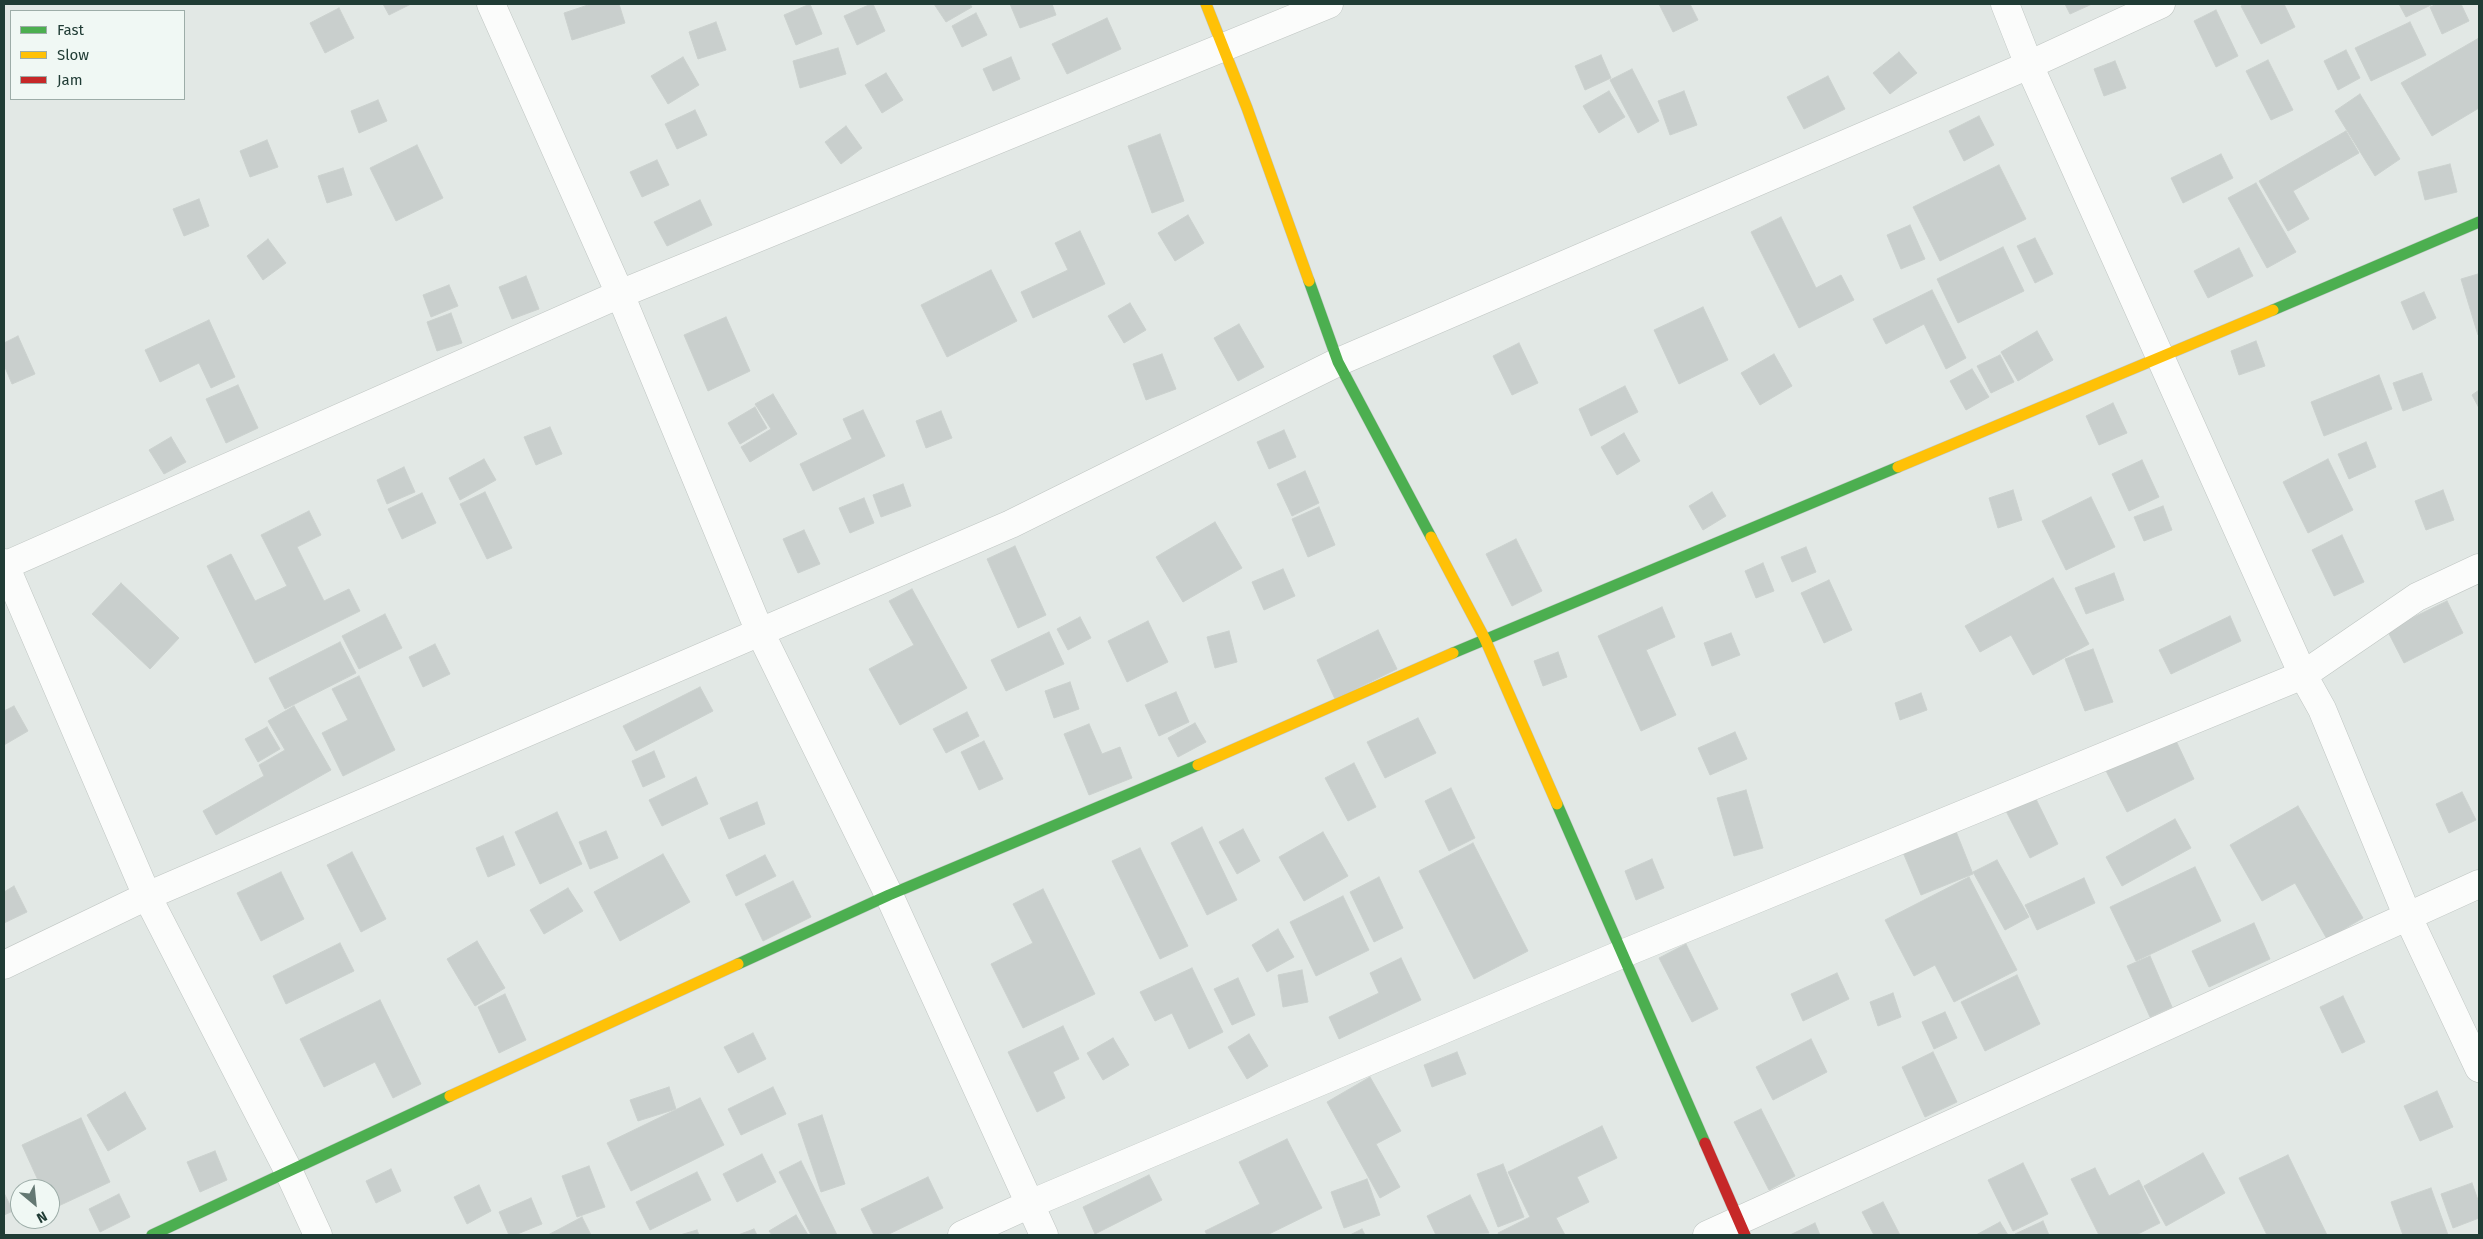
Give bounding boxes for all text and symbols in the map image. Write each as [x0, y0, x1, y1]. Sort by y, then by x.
legend [10, 10, 185, 100]
text: Fast [57, 21, 84, 39]
text: Slow [57, 46, 89, 64]
text: Jam [57, 71, 83, 89]
north arrow [10, 1179, 60, 1229]
text: N [34, 1207, 50, 1226]

